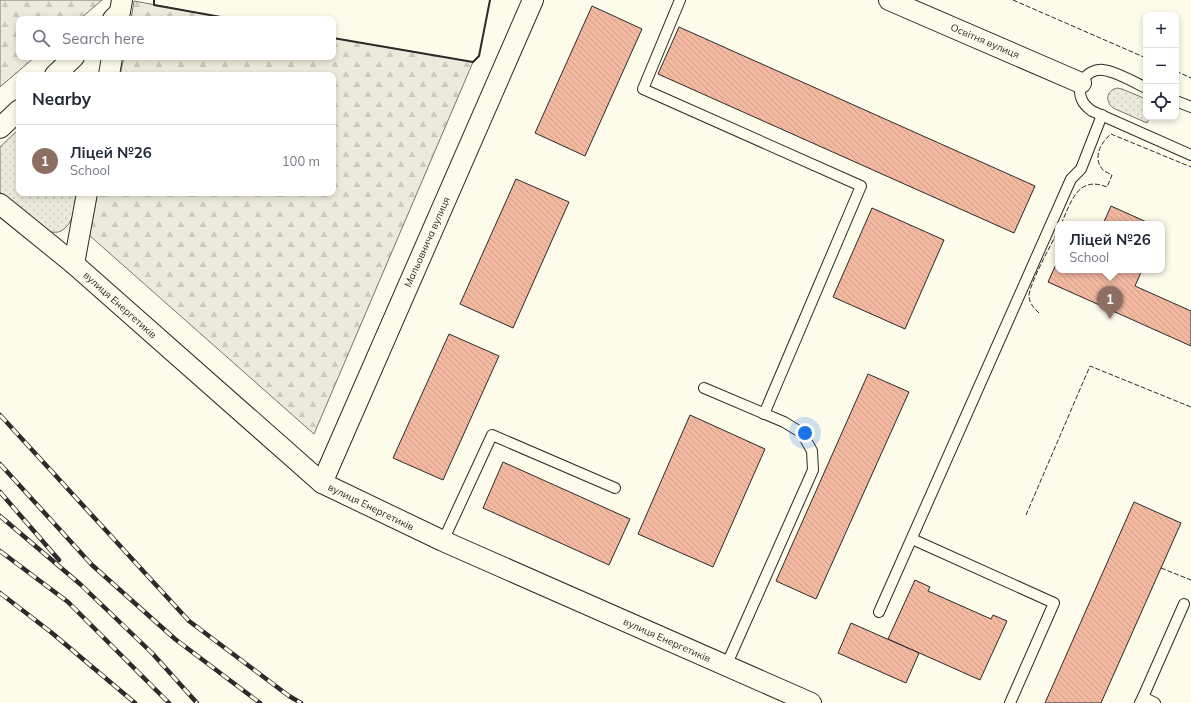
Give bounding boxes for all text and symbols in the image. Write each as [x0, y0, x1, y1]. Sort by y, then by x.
map controls [1143, 12, 1179, 120]
button: + [1143, 12, 1179, 48]
search box [16, 16, 336, 60]
street label: Освітня вулиця [949, 21, 1021, 61]
icon: search [30, 27, 52, 49]
text: Search here [62, 29, 144, 48]
button: − [1143, 48, 1179, 84]
button: locate [1143, 84, 1179, 120]
text: Nearby [32, 88, 91, 109]
text: Ліцей №26 [70, 143, 152, 162]
text: 1 [41, 153, 49, 169]
text: 100 m [282, 153, 320, 169]
text: School [70, 162, 110, 178]
street label: Мальовнича вулиця [401, 195, 453, 289]
popup [1055, 221, 1165, 273]
text: Ліцей №26 [1069, 230, 1151, 249]
text: School [1069, 249, 1109, 265]
street label: вулиця Енергетиків [81, 269, 160, 342]
pin: 1 [1097, 286, 1123, 319]
your location [795, 423, 815, 443]
street label: вулиця Енергетиків [326, 481, 417, 534]
street label: вулиця Енергетиків [621, 615, 713, 665]

